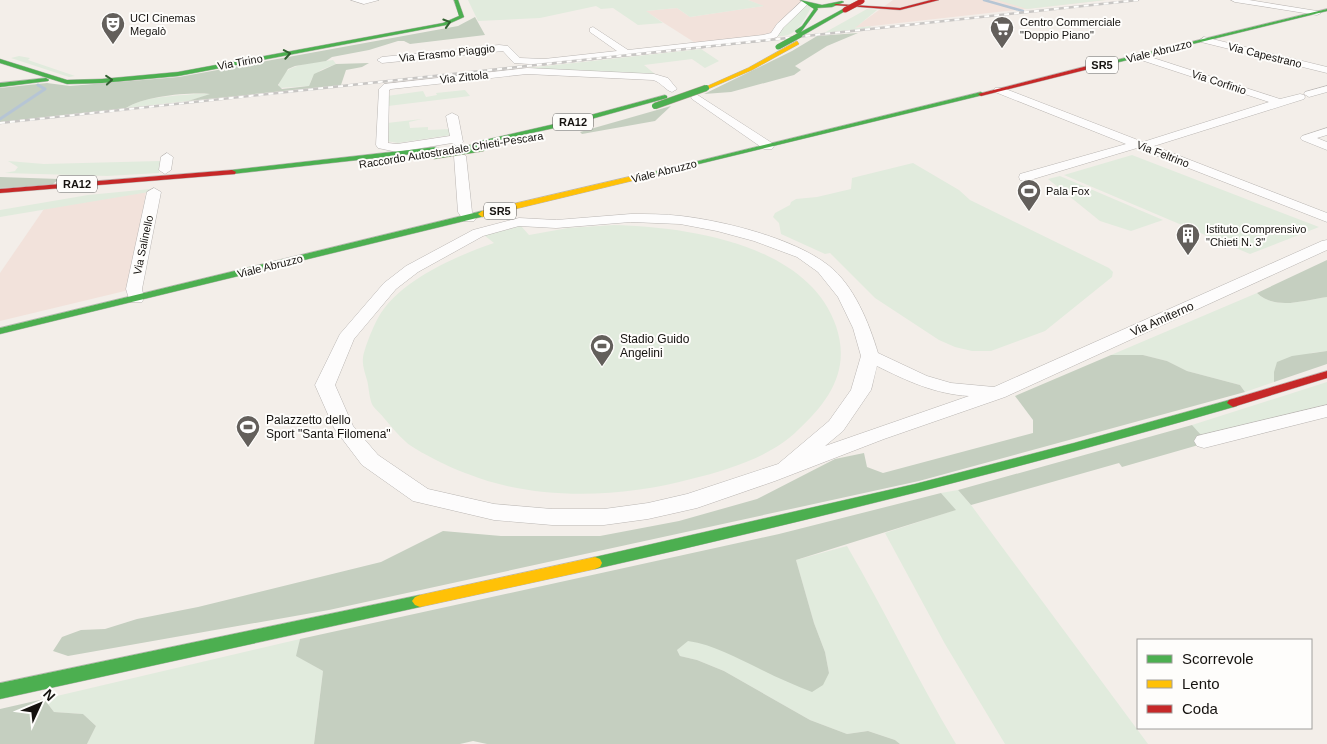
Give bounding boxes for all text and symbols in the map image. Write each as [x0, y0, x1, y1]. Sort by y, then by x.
theatre icon: UCI Cinemas Megalò [100, 11, 126, 45]
place label: UCI Cinemas Megalò [130, 12, 196, 37]
supermarket icon: Centro Commerciale "Doppio Piano" [989, 15, 1015, 49]
place label: Centro Commerciale "Doppio Piano" [1020, 16, 1121, 41]
one-way arrow [442, 19, 450, 29]
street label: Viale Abruzzo [1125, 37, 1193, 65]
street label: Via Capestrano [1227, 40, 1303, 70]
street label: Via Erasmo Piaggio [398, 42, 496, 64]
one-way arrow [283, 50, 292, 60]
street label: Via Tirino [216, 52, 264, 72]
road number: SR5 [1086, 56, 1118, 74]
street label: Via Zittola [439, 68, 490, 86]
street label: Via Corfinio [1190, 68, 1248, 96]
one-way arrow [106, 75, 114, 86]
road number: RA12 [553, 114, 593, 130]
street label: Raccordo Autostradale Chieti-Pescara [358, 129, 545, 171]
street label: Via Feltrino [1135, 138, 1191, 170]
street label: Viale Abruzzo [630, 157, 698, 185]
road number: RA12 [57, 175, 97, 192]
sports icon: Pala Fox [1016, 178, 1042, 212]
place label: Pala Fox [1046, 185, 1090, 197]
road number: SR5 [484, 202, 516, 220]
street label: Via Salinello [131, 214, 155, 276]
building icon: Istituto Comprensivo "Chieti N. 3" [1175, 222, 1201, 256]
place label: Istituto Comprensivo "Chieti N. 3" [1206, 223, 1306, 248]
street label: Viale Abruzzo [236, 252, 304, 280]
street label: Via Amiterno [1128, 299, 1196, 339]
place label: Stadio Guido Angelini [620, 332, 690, 360]
sports icon: Stadio Guido Angelini [589, 333, 615, 367]
place label: Palazzetto dello Sport "Santa Filomena" [266, 413, 391, 441]
sports icon: Palazzetto dello Sport "Santa Filomena" [235, 414, 261, 448]
legend [1137, 639, 1312, 729]
text: Scorrevole [1182, 650, 1254, 667]
text: Lento [1182, 675, 1220, 692]
north arrow [15, 679, 65, 729]
text: N [40, 686, 59, 704]
text: Coda [1182, 700, 1219, 717]

